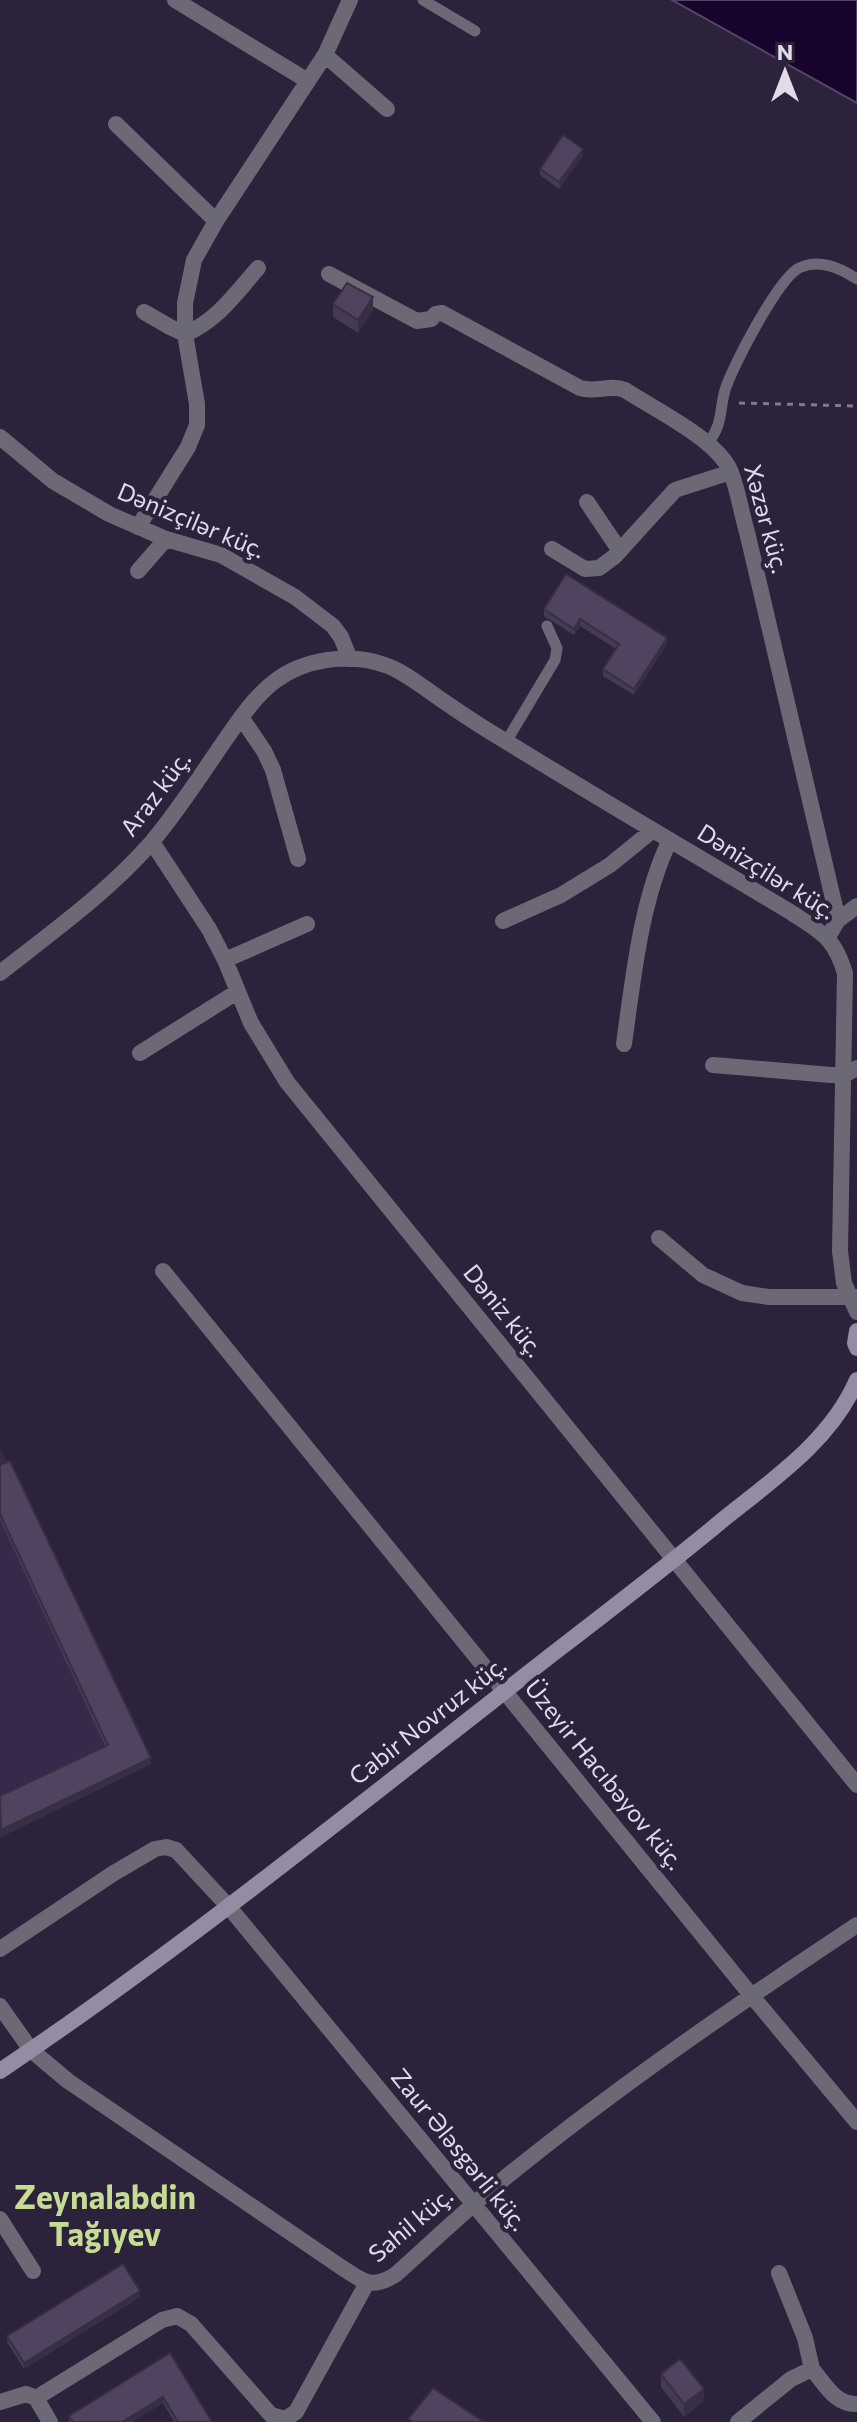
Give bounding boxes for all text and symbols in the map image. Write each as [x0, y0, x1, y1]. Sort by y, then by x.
north arrow [745, 32, 825, 112]
text: N [777, 38, 793, 65]
street label: Xəzər küç. [739, 461, 796, 576]
street label: Dənizçilər küç. [114, 476, 270, 564]
street label: Araz küç. [113, 745, 196, 841]
street label: Dәnizçilәr küç. [693, 817, 841, 925]
street label: Dәniz küç. [458, 1258, 550, 1362]
street label: Cabir Novruz küç. [343, 1649, 511, 1790]
street label: Üzeyir Hacıbəyov küç. [520, 1673, 691, 1875]
street label: Zaur Ələsgərli küç. [386, 2062, 535, 2236]
district label: Zeynalabdin Tağıyev [14, 2176, 196, 2253]
street label: Sahil küç. [362, 2180, 458, 2267]

